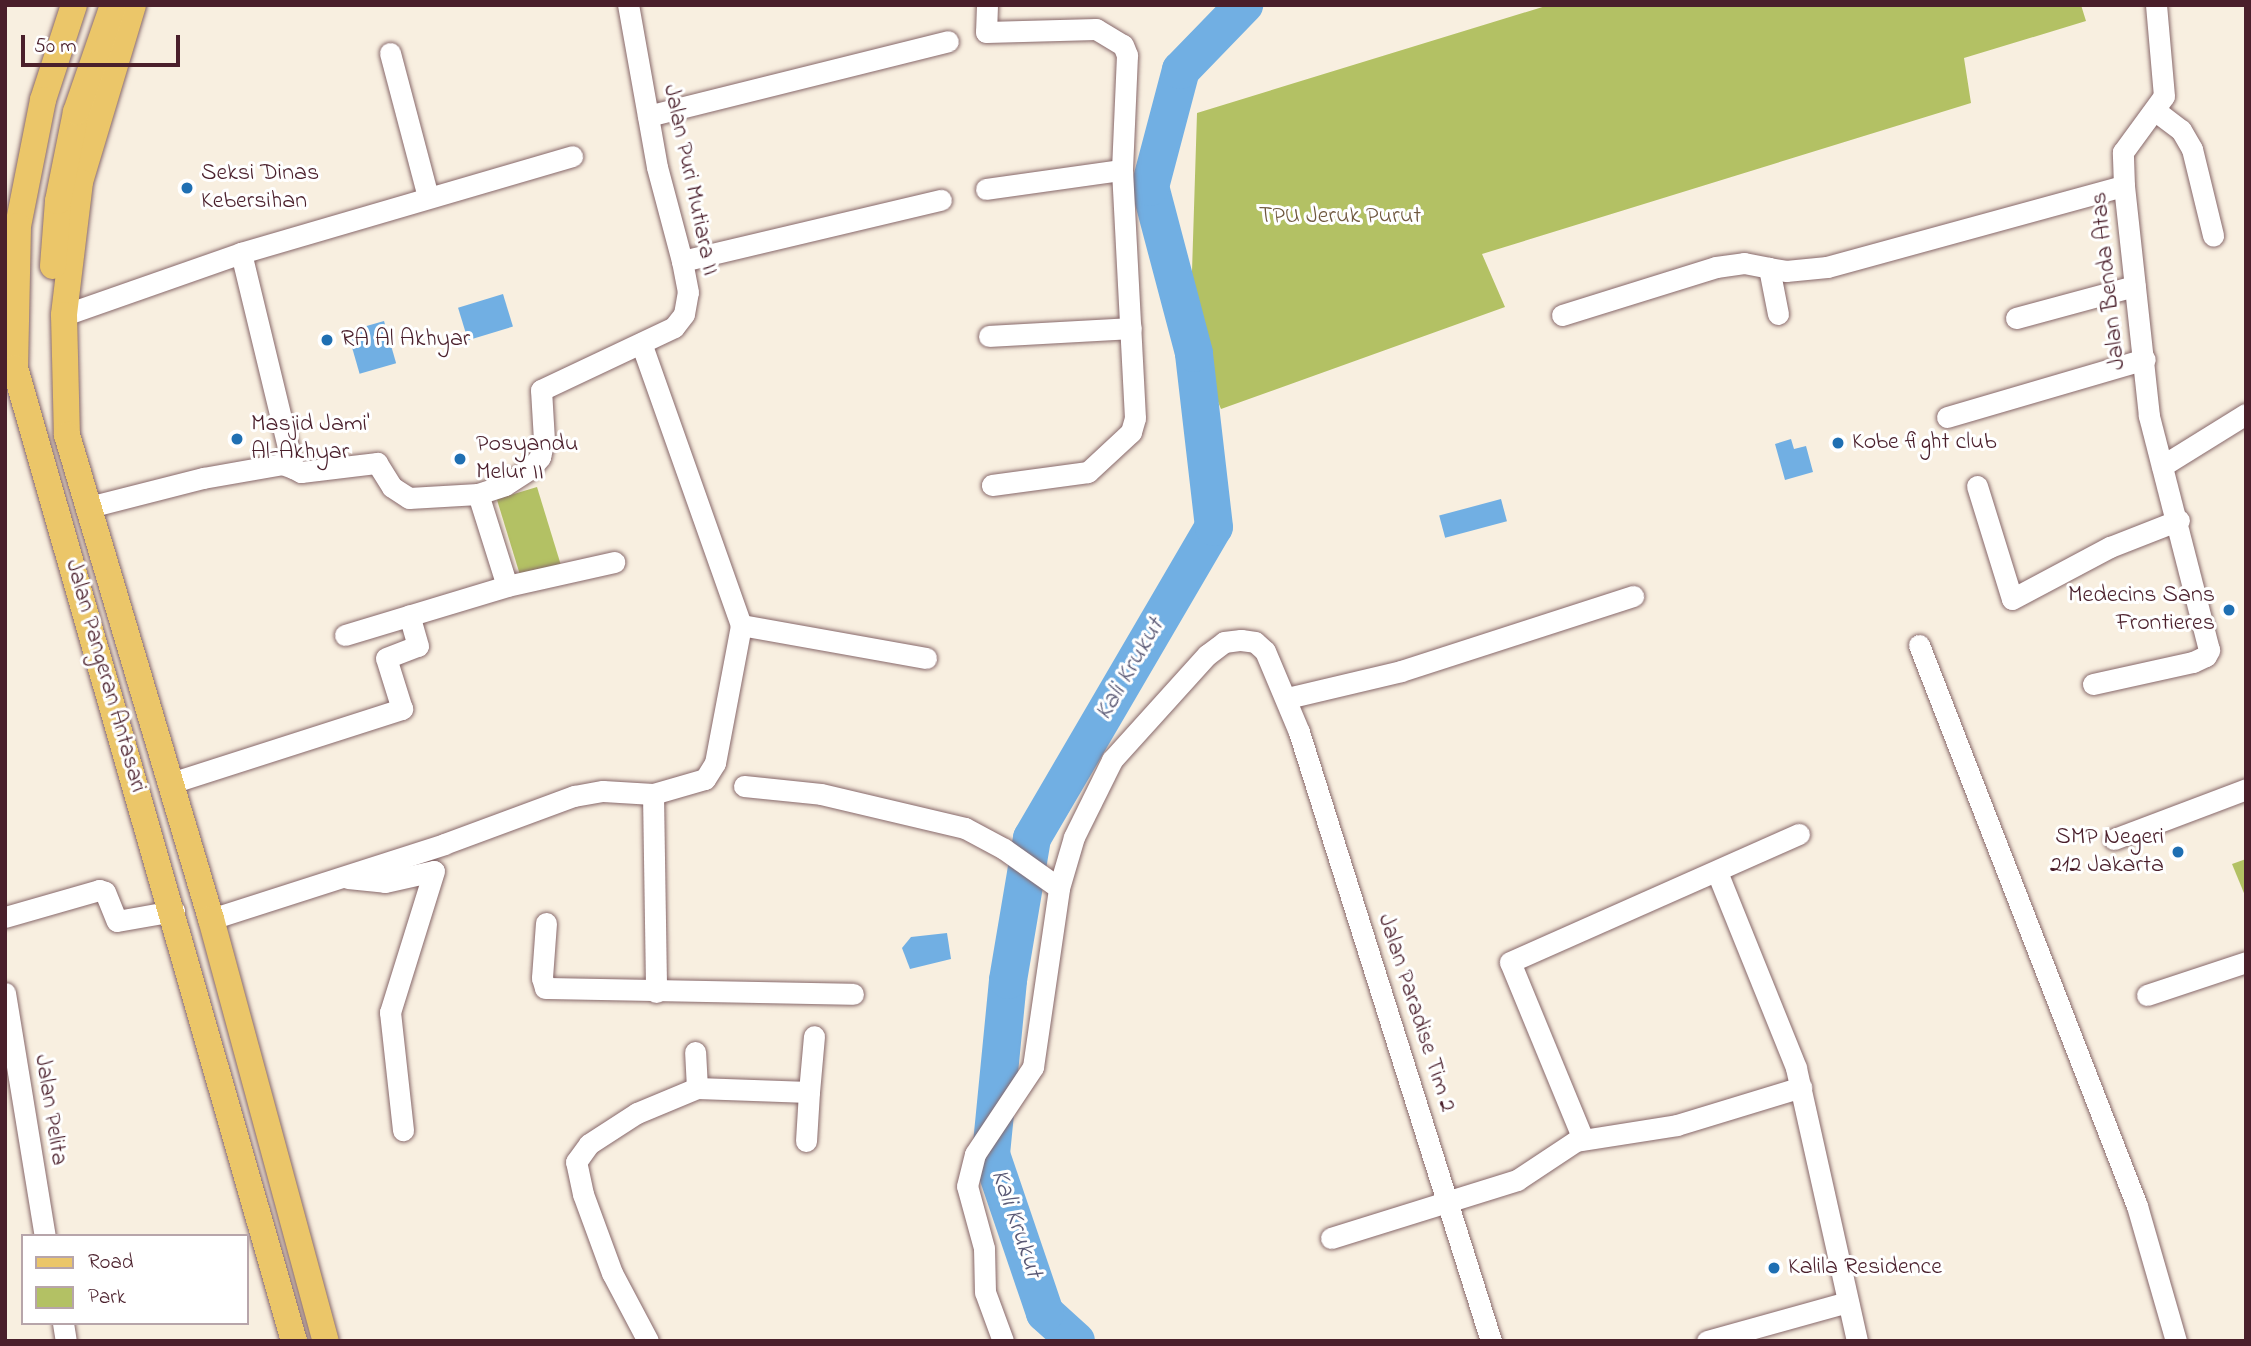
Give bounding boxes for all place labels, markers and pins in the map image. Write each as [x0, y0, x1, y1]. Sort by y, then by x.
place label: Seksi Dinas Kebersihan [201, 160, 319, 216]
marker: Seksi Dinas Kebersihan [179, 180, 195, 196]
place label: RA Al Akhyar [341, 326, 470, 354]
marker: RA Al Akhyar [319, 332, 335, 348]
place label: Masjid Jami' Al-Akhyar [251, 411, 369, 467]
place label: Kobe fight club [1852, 429, 1997, 457]
marker: Masjid Jami' Al-Akhyar [229, 431, 245, 447]
place label: Posyandu Melur II [476, 431, 578, 487]
marker: Kobe fight club [1830, 435, 1846, 451]
marker: Posyandu Melur II [450, 449, 470, 469]
place label: Medecins Sans Frontieres [2068, 582, 2215, 638]
marker: Medecins Sans Frontieres [2221, 602, 2237, 618]
place label: SMP Negeri 212 Jakarta [2050, 824, 2164, 880]
marker: SMP Negeri 212 Jakarta [2170, 844, 2186, 860]
place label: Kalila Residence [1788, 1254, 1942, 1282]
marker: Kalila Residence [1766, 1260, 1782, 1276]

